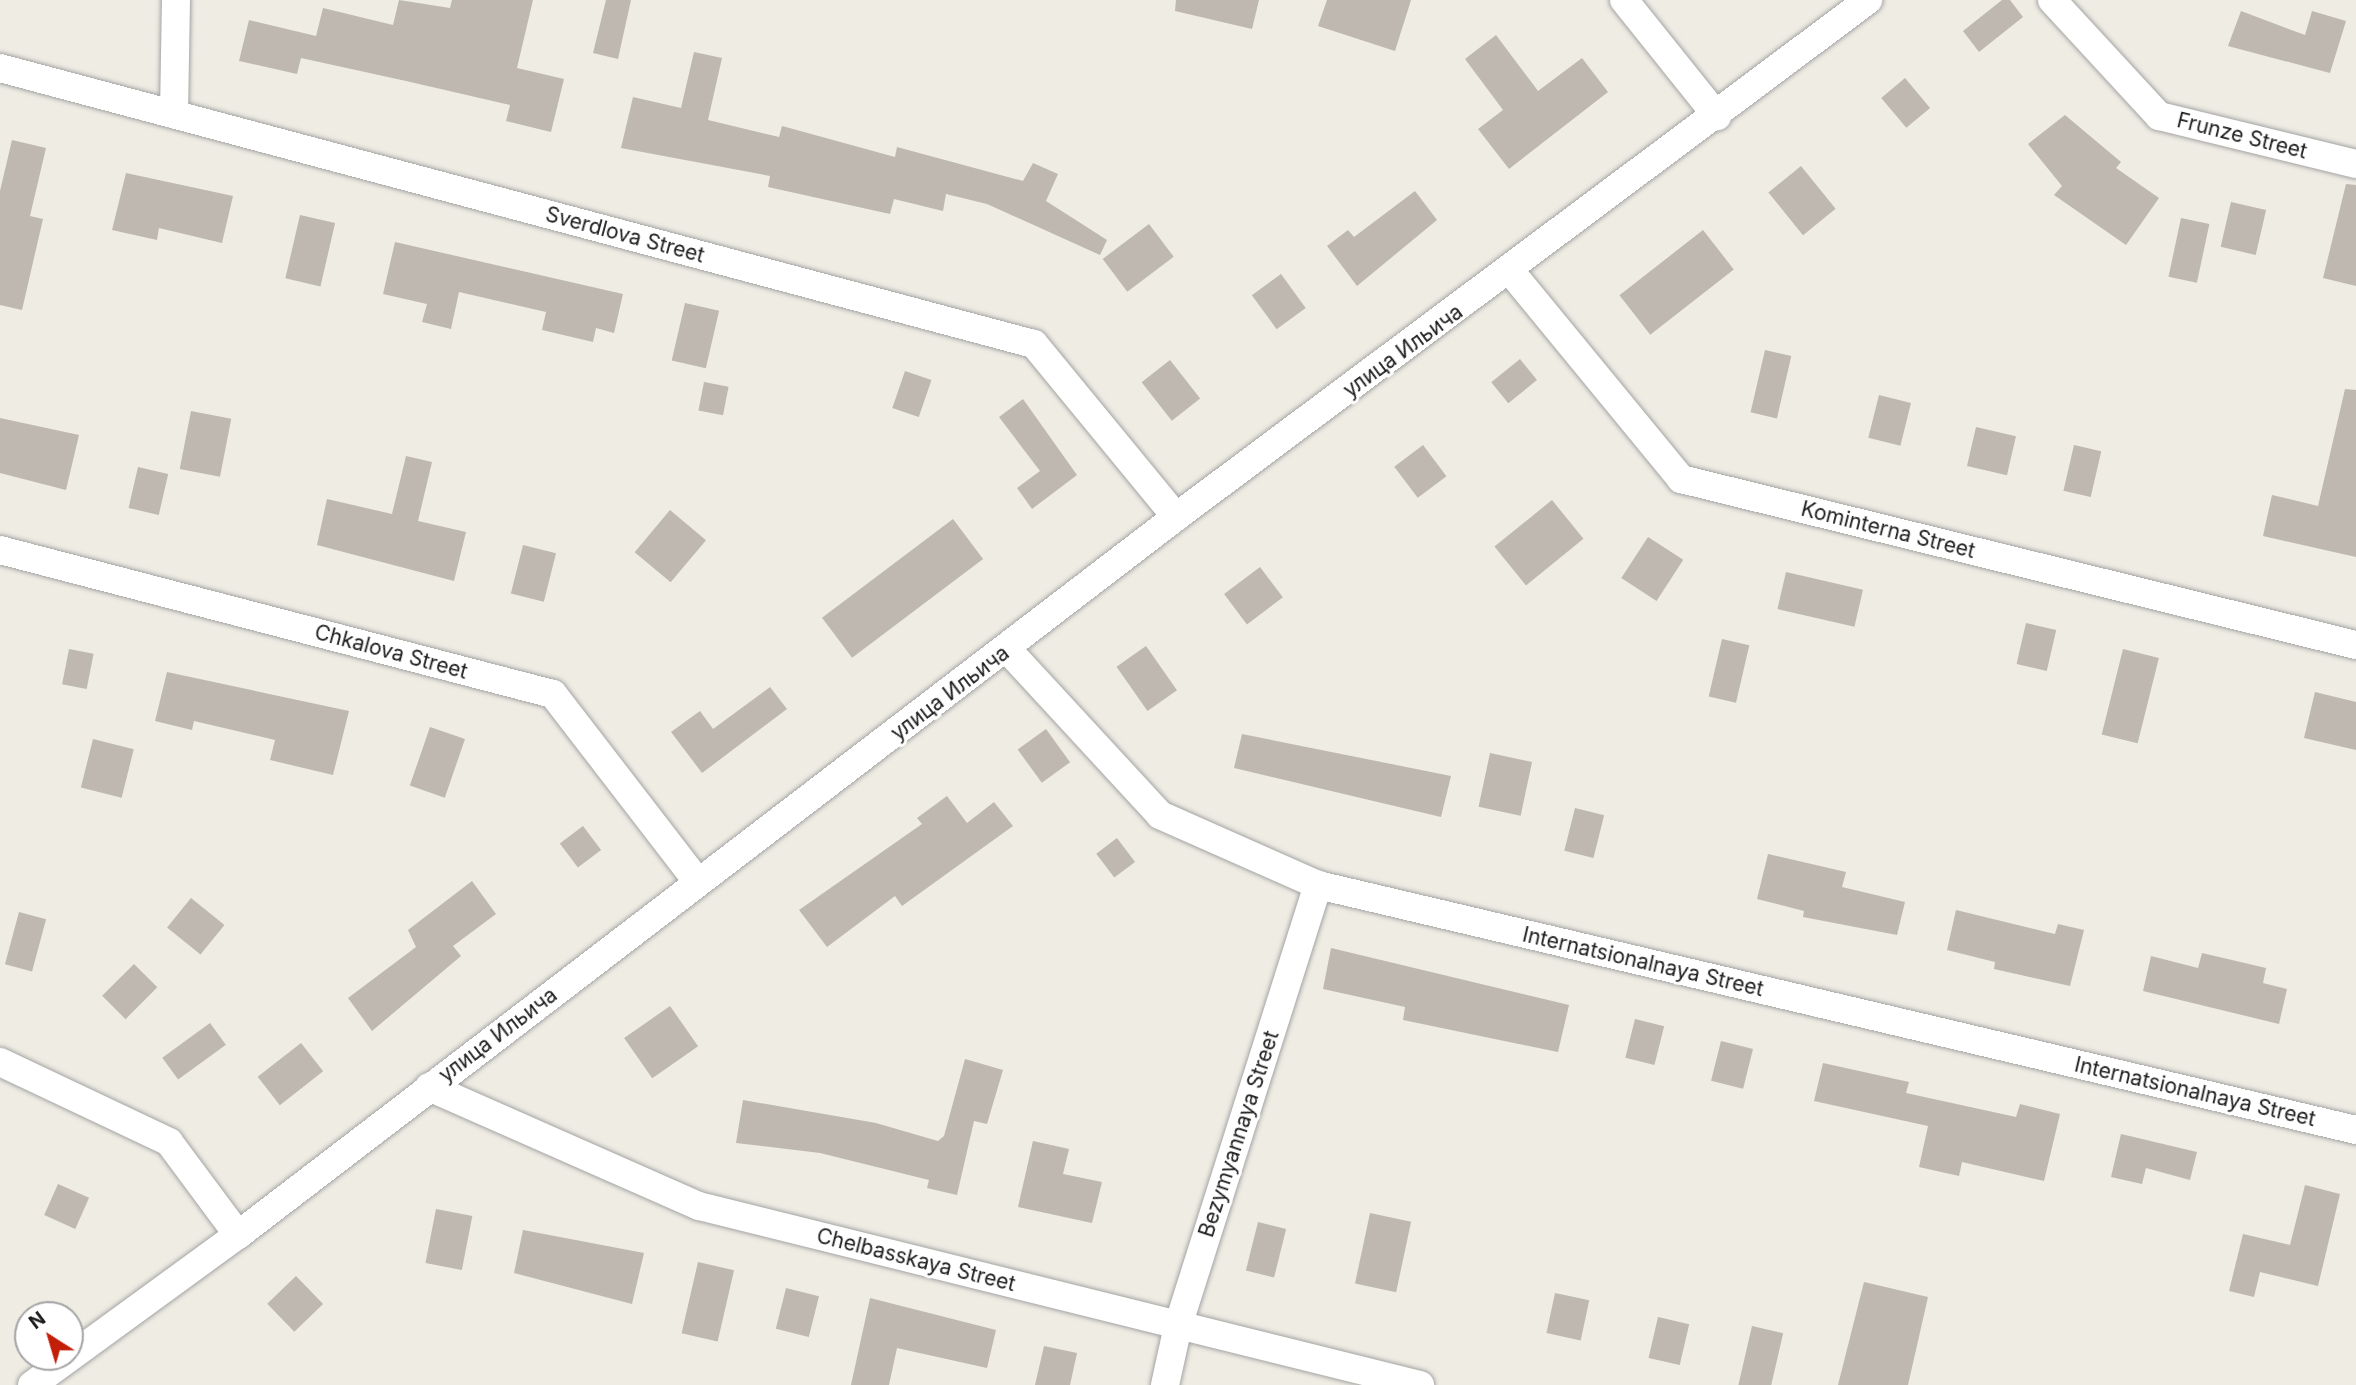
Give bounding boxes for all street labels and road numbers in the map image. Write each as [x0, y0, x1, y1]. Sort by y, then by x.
street label: Frunze Street [2174, 108, 2310, 164]
street label: Sverdlova Street [543, 202, 707, 268]
street label: улица Ильича [1338, 299, 1468, 403]
street label: Kominterna Street [1798, 496, 1978, 564]
street label: Chkalova Street [312, 620, 470, 684]
street label: улица Ильича [886, 640, 1014, 746]
street label: Internatsionalnaya Street [1520, 922, 1766, 1002]
street label: улица Ильича [434, 982, 562, 1088]
street label: Bezymyannaya Street [1194, 1028, 1284, 1240]
street label: Internatsionalnaya Street [2072, 1052, 2318, 1132]
street label: Chelbasskaya Street [814, 1223, 1018, 1297]

